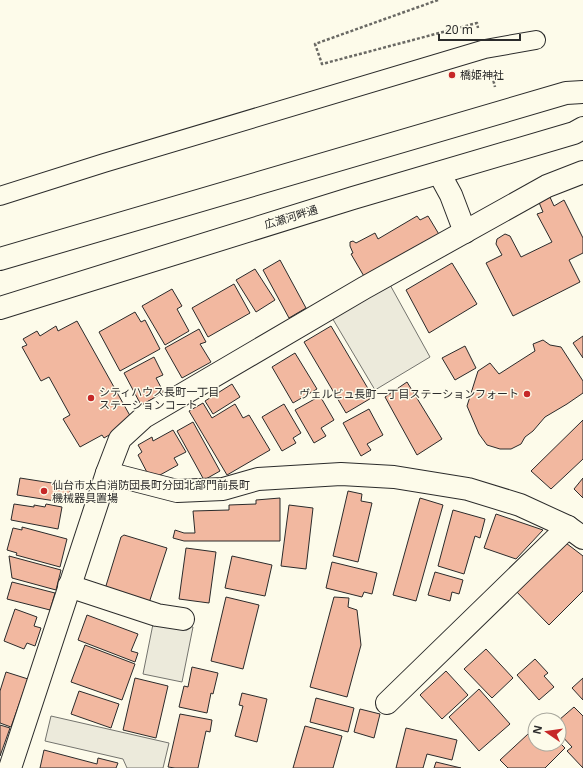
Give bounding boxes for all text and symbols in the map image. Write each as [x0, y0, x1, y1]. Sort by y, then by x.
scale bar [439, 16, 520, 42]
text: 20 m [445, 21, 473, 38]
place label: 橋姫神社 [460, 67, 504, 82]
marker: 橋姫神社 [447, 70, 457, 80]
street label: 広瀬河畔通 [262, 201, 319, 232]
place label: シティハウス長町一丁目 ステーションコート [99, 384, 219, 412]
place label: ヴェルビュ長町一丁目ステーションフォート [300, 386, 519, 401]
marker: ヴェルビュ長町一丁目ステーションフォート [522, 389, 532, 399]
marker: シティハウス長町一丁目 ステーションコート [86, 393, 96, 403]
place label: 仙台市太白消防団長町分団北部門前長町 機械器具置場 [52, 477, 250, 505]
marker: 仙台市太白消防団長町分団北部門前長町 機械器具置場 [39, 486, 49, 496]
north arrow [527, 712, 567, 752]
text: N [528, 724, 545, 736]

